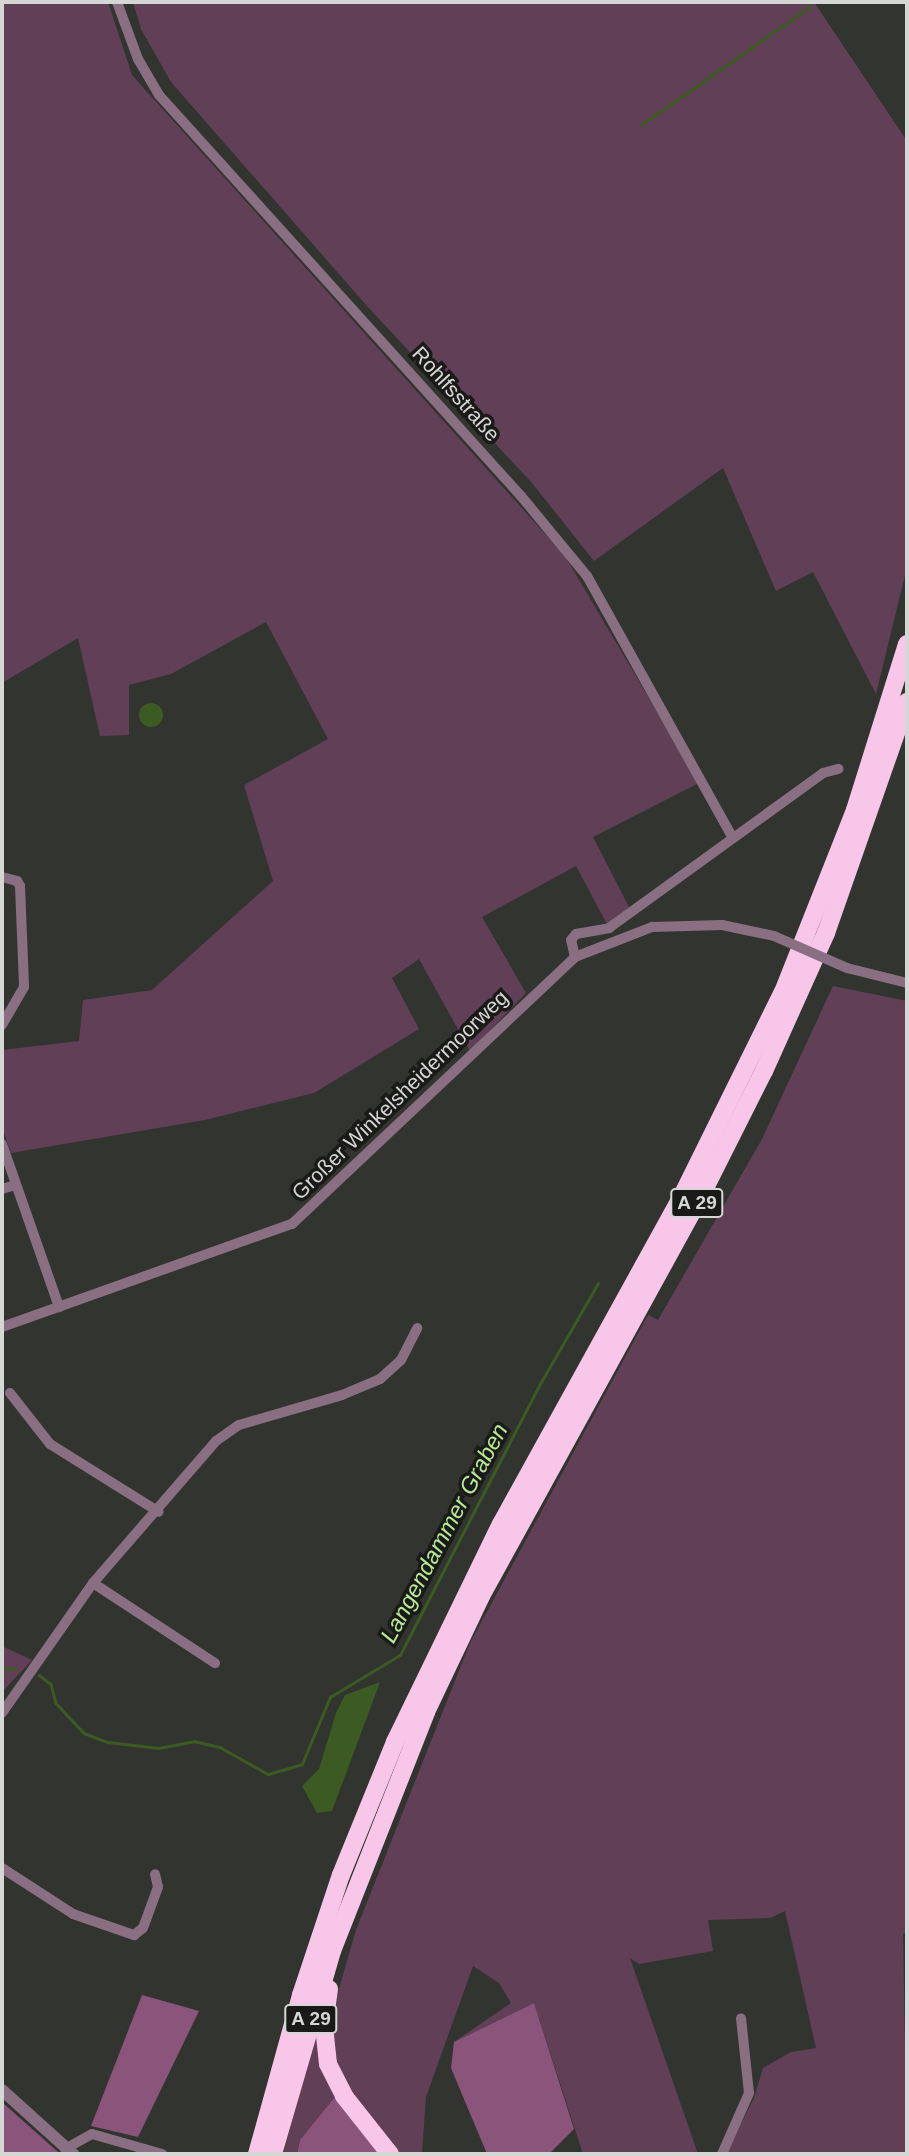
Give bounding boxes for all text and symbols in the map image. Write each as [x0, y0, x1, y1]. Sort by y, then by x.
street label: Rohlfsstraße [407, 341, 505, 447]
street label: Großer Winkelsheidermoorweg [287, 985, 513, 1205]
road number: A 29 [669, 1188, 725, 1218]
water label: Langendammer Graben [374, 1419, 514, 1647]
road number: A 29 [283, 2004, 339, 2035]

